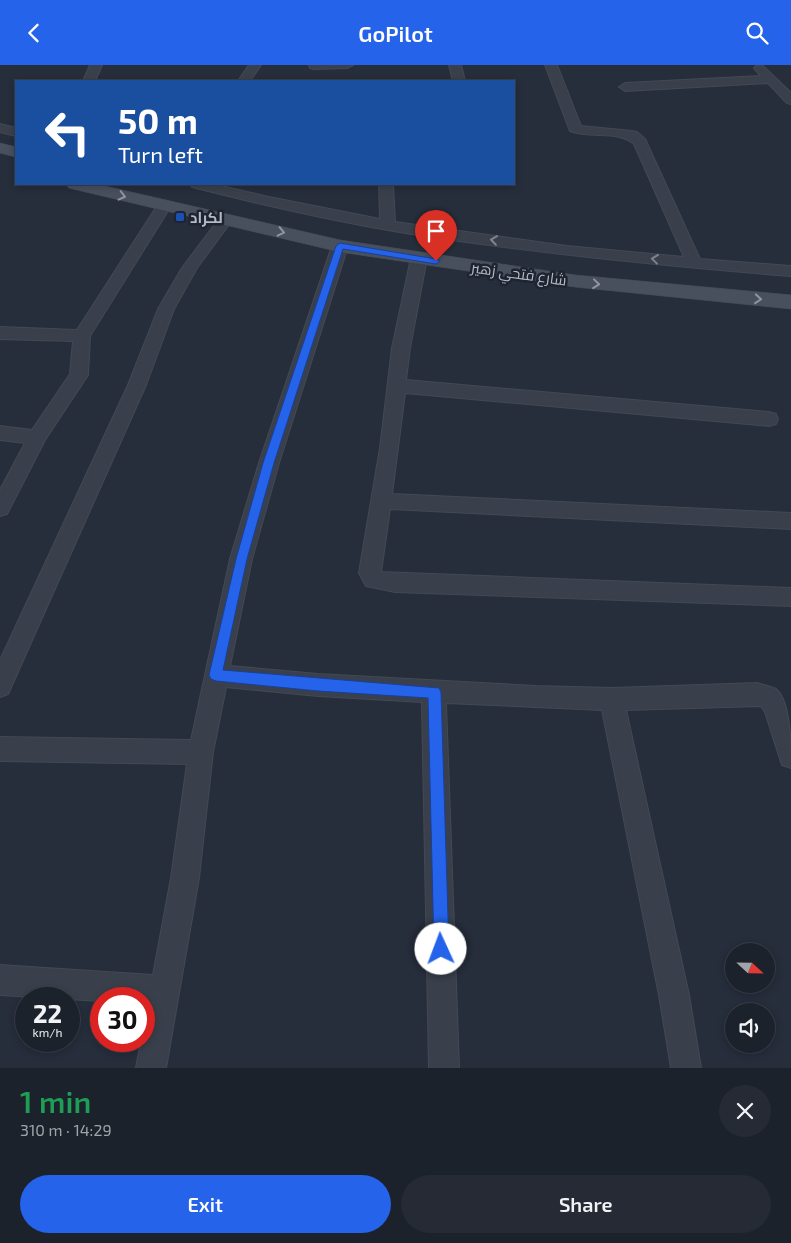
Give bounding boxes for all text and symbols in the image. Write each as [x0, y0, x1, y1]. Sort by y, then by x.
icon: back [20, 19, 48, 47]
icon: search [743, 19, 771, 47]
text: GoPilot [358, 20, 433, 46]
text: 50 m [118, 99, 198, 141]
icon: left [35, 100, 100, 165]
text: Turn left [118, 141, 203, 167]
one-way arrow [118, 190, 126, 200]
place label: لكراد [190, 208, 223, 227]
pin [415, 210, 457, 261]
marker: لكراد [174, 211, 186, 223]
icon: arrive [422, 217, 450, 245]
one-way arrow [276, 227, 285, 237]
one-way arrow [490, 235, 498, 246]
one-way arrow [651, 254, 659, 265]
street label: شارع فتحي زهير [468, 257, 568, 293]
one-way arrow [593, 278, 601, 289]
one-way arrow [754, 294, 762, 305]
position arrow [414, 922, 466, 974]
north arrow [725, 943, 775, 993]
map controls [725, 943, 775, 1053]
speed limit sign: 30 [90, 987, 155, 1052]
text: 22 [33, 998, 62, 1028]
button: sound [725, 1003, 775, 1053]
text: km/h [33, 1025, 62, 1039]
text: 1 min [20, 1083, 91, 1119]
button: close [719, 1085, 771, 1137]
text: 310 m · 14:29 [20, 1120, 112, 1139]
button: Exit [20, 1175, 391, 1233]
button: Share [401, 1175, 771, 1233]

